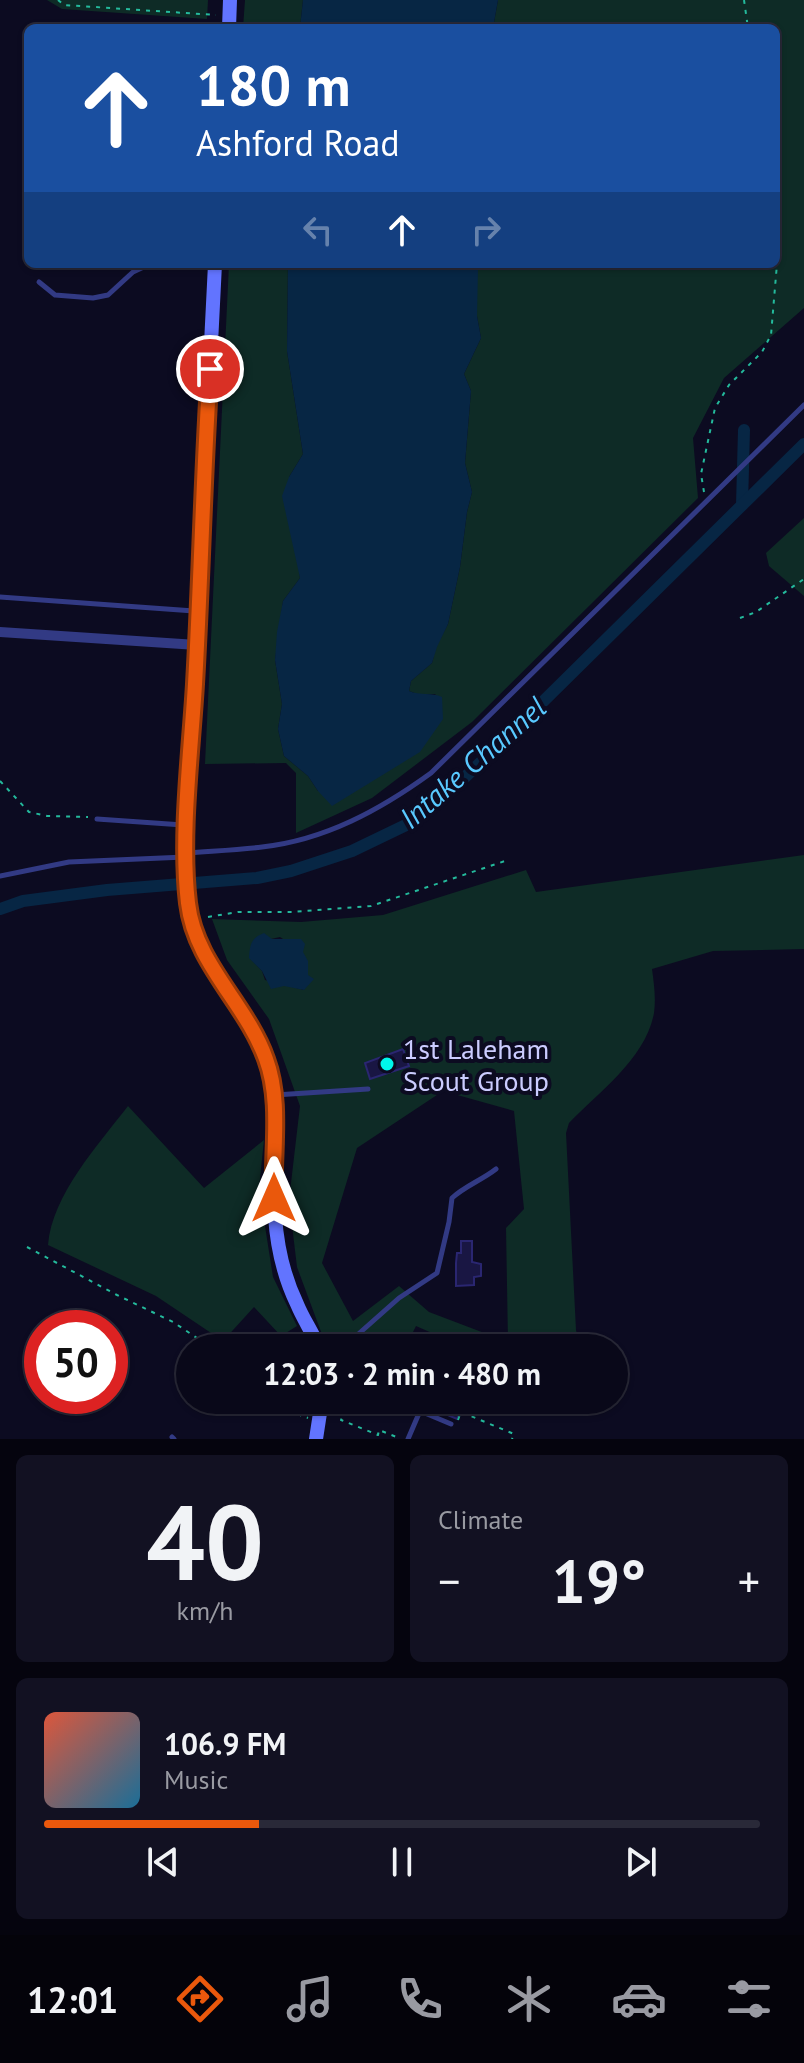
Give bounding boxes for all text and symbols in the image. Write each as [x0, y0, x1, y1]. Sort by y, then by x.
text: 180 m [196, 49, 351, 121]
icon: ahead [64, 56, 168, 160]
text: Ashford Road [196, 119, 400, 166]
icon: left [296, 208, 340, 252]
icon: ahead [380, 208, 424, 252]
icon: right [464, 208, 508, 252]
pin [176, 335, 244, 403]
icon: arrive [188, 347, 232, 391]
water label: Intake Channel [390, 687, 554, 837]
place label: 1st Laleham Scout Group [403, 1030, 549, 1099]
marker: 1st Laleham Scout Group [378, 1055, 396, 1073]
position arrow [232, 1156, 316, 1240]
speed limit sign: 50 [24, 1310, 128, 1414]
text: 12:03 · 2 min · 480 m [263, 1354, 541, 1393]
text: 40 [146, 1474, 264, 1609]
text: Climate [438, 1503, 523, 1536]
text: 19° [552, 1542, 646, 1620]
text: − [438, 1552, 460, 1609]
text: + [738, 1552, 760, 1609]
text: km/h [177, 1594, 234, 1627]
text: 106.9 FM [164, 1724, 286, 1763]
text: Music [164, 1763, 228, 1796]
icon: previous [141, 1840, 185, 1884]
icon: pause [380, 1840, 424, 1884]
icon: next [619, 1840, 663, 1884]
icon: directions [172, 1971, 228, 2027]
icon: music [282, 1971, 338, 2027]
icon: phone [392, 1971, 448, 2027]
icon: climate [501, 1971, 557, 2027]
icon: car [611, 1971, 667, 2027]
icon: filters [721, 1971, 777, 2027]
text: 12:01 [27, 1976, 118, 2023]

